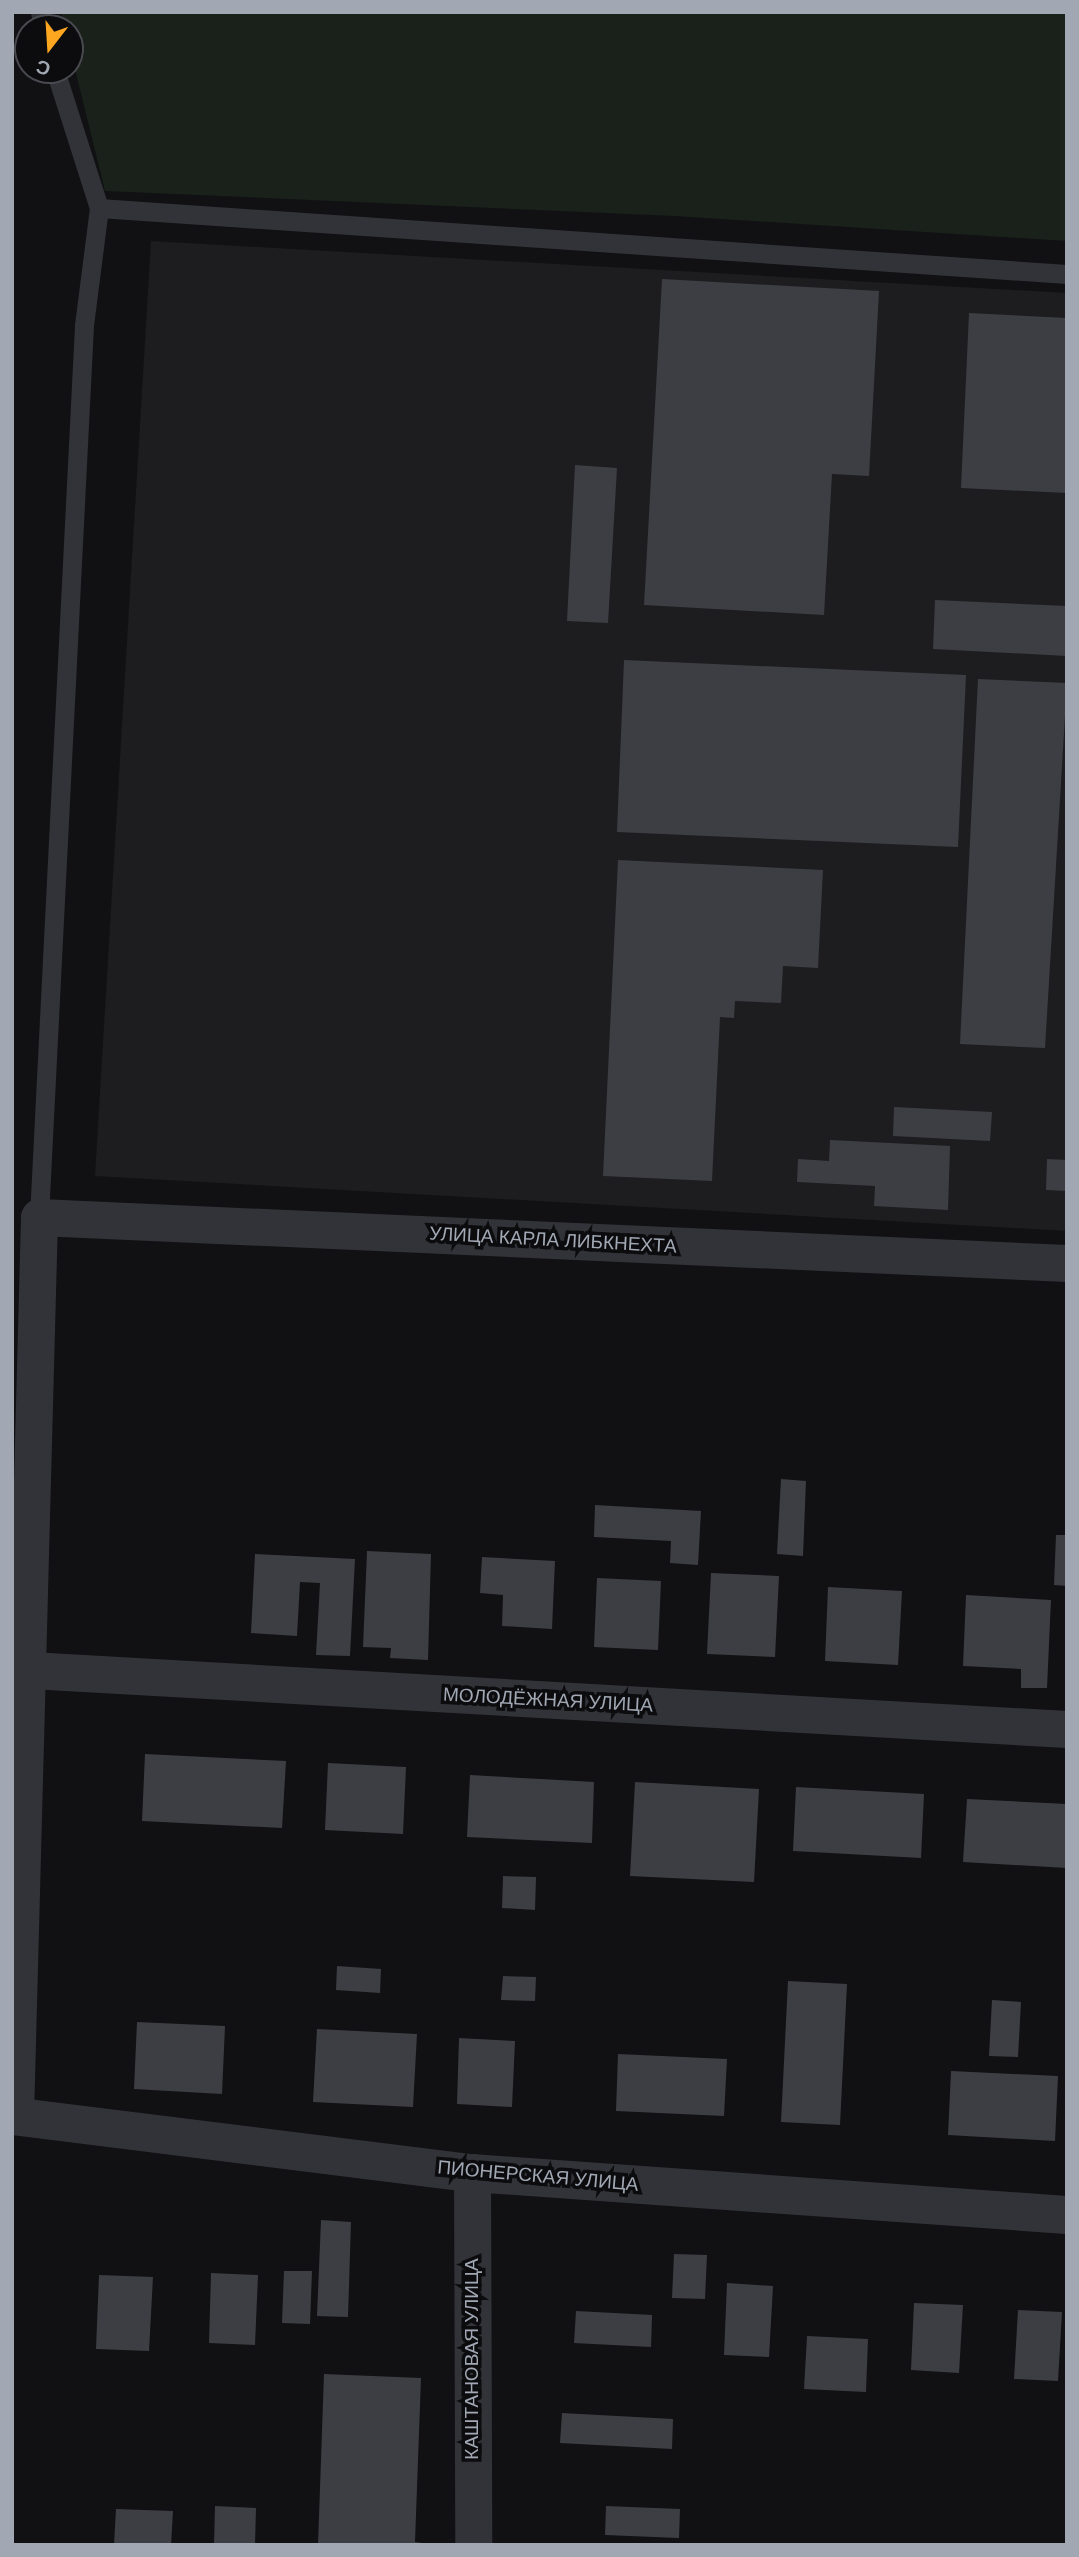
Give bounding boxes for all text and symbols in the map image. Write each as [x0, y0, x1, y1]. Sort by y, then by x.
north arrow [14, 14, 84, 84]
text: С [34, 56, 53, 80]
street label: УЛИЦА КАРЛА ЛИБКНЕХТА [429, 1222, 677, 1258]
street label: МОЛОДЁЖНАЯ УЛИЦА [443, 1683, 653, 1717]
street label: ПИОНЕРСКАЯ УЛИЦА [437, 2156, 639, 2196]
street label: КАШТАНОВАЯ УЛИЦА [461, 2258, 483, 2460]

